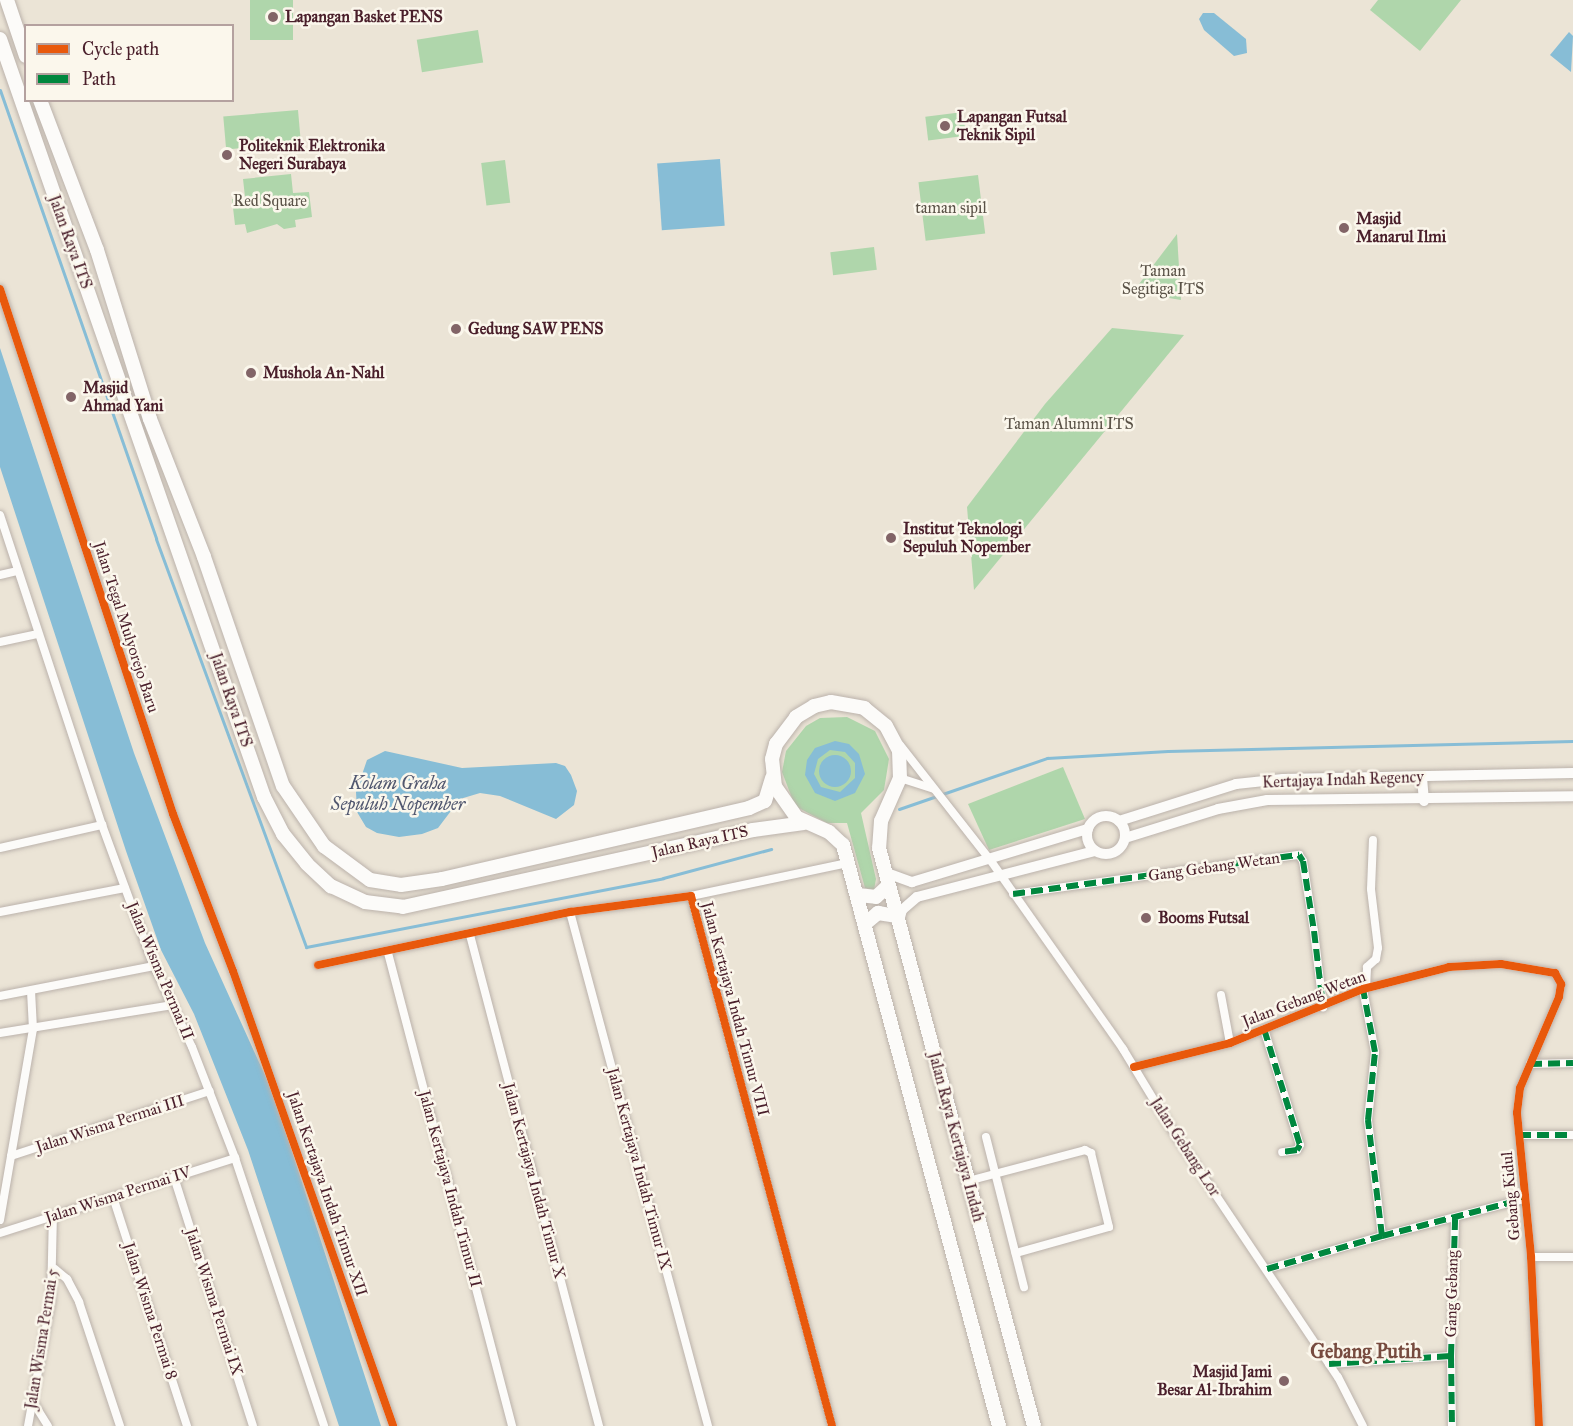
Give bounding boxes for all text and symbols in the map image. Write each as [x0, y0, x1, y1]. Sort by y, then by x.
place label: Lapangan Basket PENS [285, 7, 443, 27]
marker: Lapangan Basket PENS [266, 10, 280, 24]
legend [24, 24, 234, 102]
text: Cycle path [82, 38, 159, 60]
text: Path [82, 68, 116, 90]
place label: Lapangan Futsal Teknik Sipil [957, 107, 1067, 145]
marker: Lapangan Futsal Teknik Sipil [938, 119, 952, 133]
place label: Politeknik Elektronika Negeri Surabaya [239, 136, 385, 174]
marker: Politeknik Elektronika Negeri Surabaya [220, 148, 234, 162]
park label: Red Square [233, 191, 307, 211]
street label: Jalan Raya ITS [44, 192, 96, 292]
park label: taman sipil [915, 198, 987, 218]
place label: Masjid Manarul Ilmi [1356, 209, 1446, 247]
marker: Masjid Manarul Ilmi [1337, 221, 1351, 235]
park label: Taman Segitiga ITS [1122, 261, 1204, 299]
place label: Gedung SAW PENS [468, 319, 604, 339]
marker: Gedung SAW PENS [449, 322, 463, 336]
place label: Mushola An-Nahl [263, 363, 384, 383]
marker: Mushola An-Nahl [244, 366, 258, 380]
place label: Masjid Ahmad Yani [83, 378, 163, 416]
marker: Masjid Ahmad Yani [64, 390, 78, 404]
park label: Taman Alumni ITS [1004, 414, 1134, 434]
place label: Institut Teknologi Sepuluh Nopember [903, 519, 1030, 557]
marker: Institut Teknologi Sepuluh Nopember [884, 531, 898, 545]
street label: Jalan Tegal Mulyorejo Baru [89, 539, 163, 715]
street label: Jalan Raya ITS [206, 650, 256, 750]
street label: Kertajaya Indah Regency [1262, 768, 1424, 792]
water label: Kolam Graha Sepuluh Nopember [331, 773, 465, 816]
street label: Jalan Raya ITS [650, 822, 750, 862]
street label: Gang Gebang Wetan [1147, 848, 1281, 886]
street label: Jalan Wisma Permai II [122, 899, 198, 1043]
street label: Jalan Kertajaya Indah Timur VIII [697, 900, 773, 1118]
place label: Booms Futsal [1158, 908, 1249, 928]
marker: Booms Futsal [1139, 911, 1153, 925]
street label: Jalan Gebang Wetan [1240, 967, 1368, 1031]
street label: Jalan Raya Kertajaya Indah [924, 1050, 988, 1224]
street label: Jalan Kertajaya Indah Timur IX [603, 1066, 675, 1272]
street label: Jalan Kertajaya Indah Timur X [499, 1081, 569, 1281]
street label: Jalan Kertajaya Indah Timur II [414, 1088, 486, 1290]
street label: Jalan Kertajaya Indah Timur XII [283, 1089, 371, 1299]
street label: Jalan Wisma Permai III [33, 1091, 187, 1157]
street label: Jalan Gebang Lor [1146, 1094, 1224, 1200]
street label: Gebang Kidul [1498, 1151, 1524, 1241]
street label: Jalan Wisma Permai IV [42, 1162, 194, 1228]
street label: Jalan Wisma Permai IX [181, 1226, 247, 1378]
street label: Jalan Wisma Permai 8 [119, 1240, 181, 1382]
street label: Gang Gebang [1442, 1250, 1462, 1338]
street label: Jalan Wisma Permai 5 [21, 1267, 63, 1411]
district label: Gebang Putih [1310, 1339, 1422, 1363]
place label: Masjid Jami Besar Al-Ibrahim [1157, 1362, 1272, 1400]
marker: Masjid Jami Besar Al-Ibrahim [1277, 1374, 1291, 1388]

